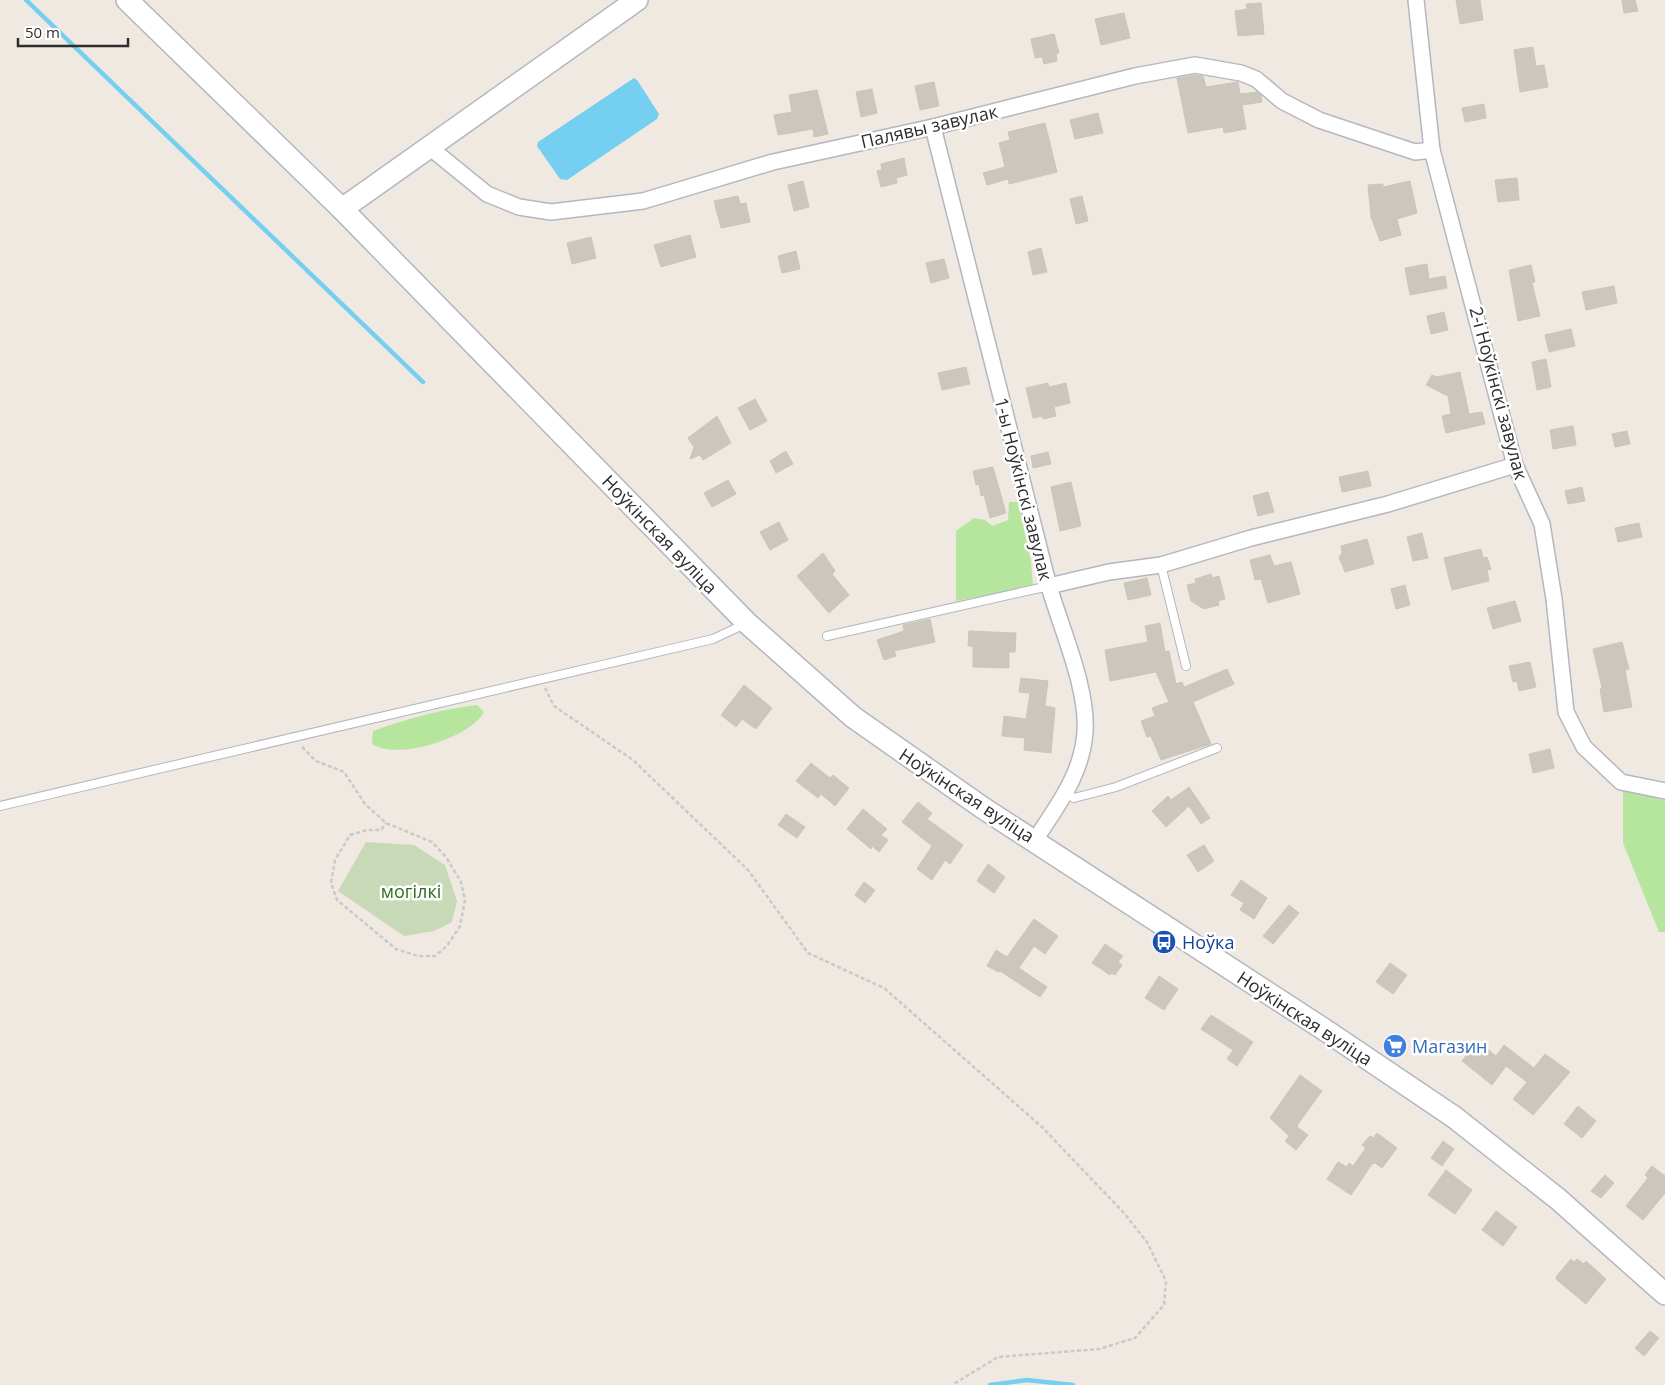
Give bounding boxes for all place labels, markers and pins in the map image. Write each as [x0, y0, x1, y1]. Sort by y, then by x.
bus stop icon: Ноўка [1151, 929, 1177, 955]
place label: Ноўка [1182, 930, 1234, 954]
supermarket icon: Магазин [1382, 1033, 1408, 1059]
place label: Магазин [1412, 1034, 1488, 1058]

